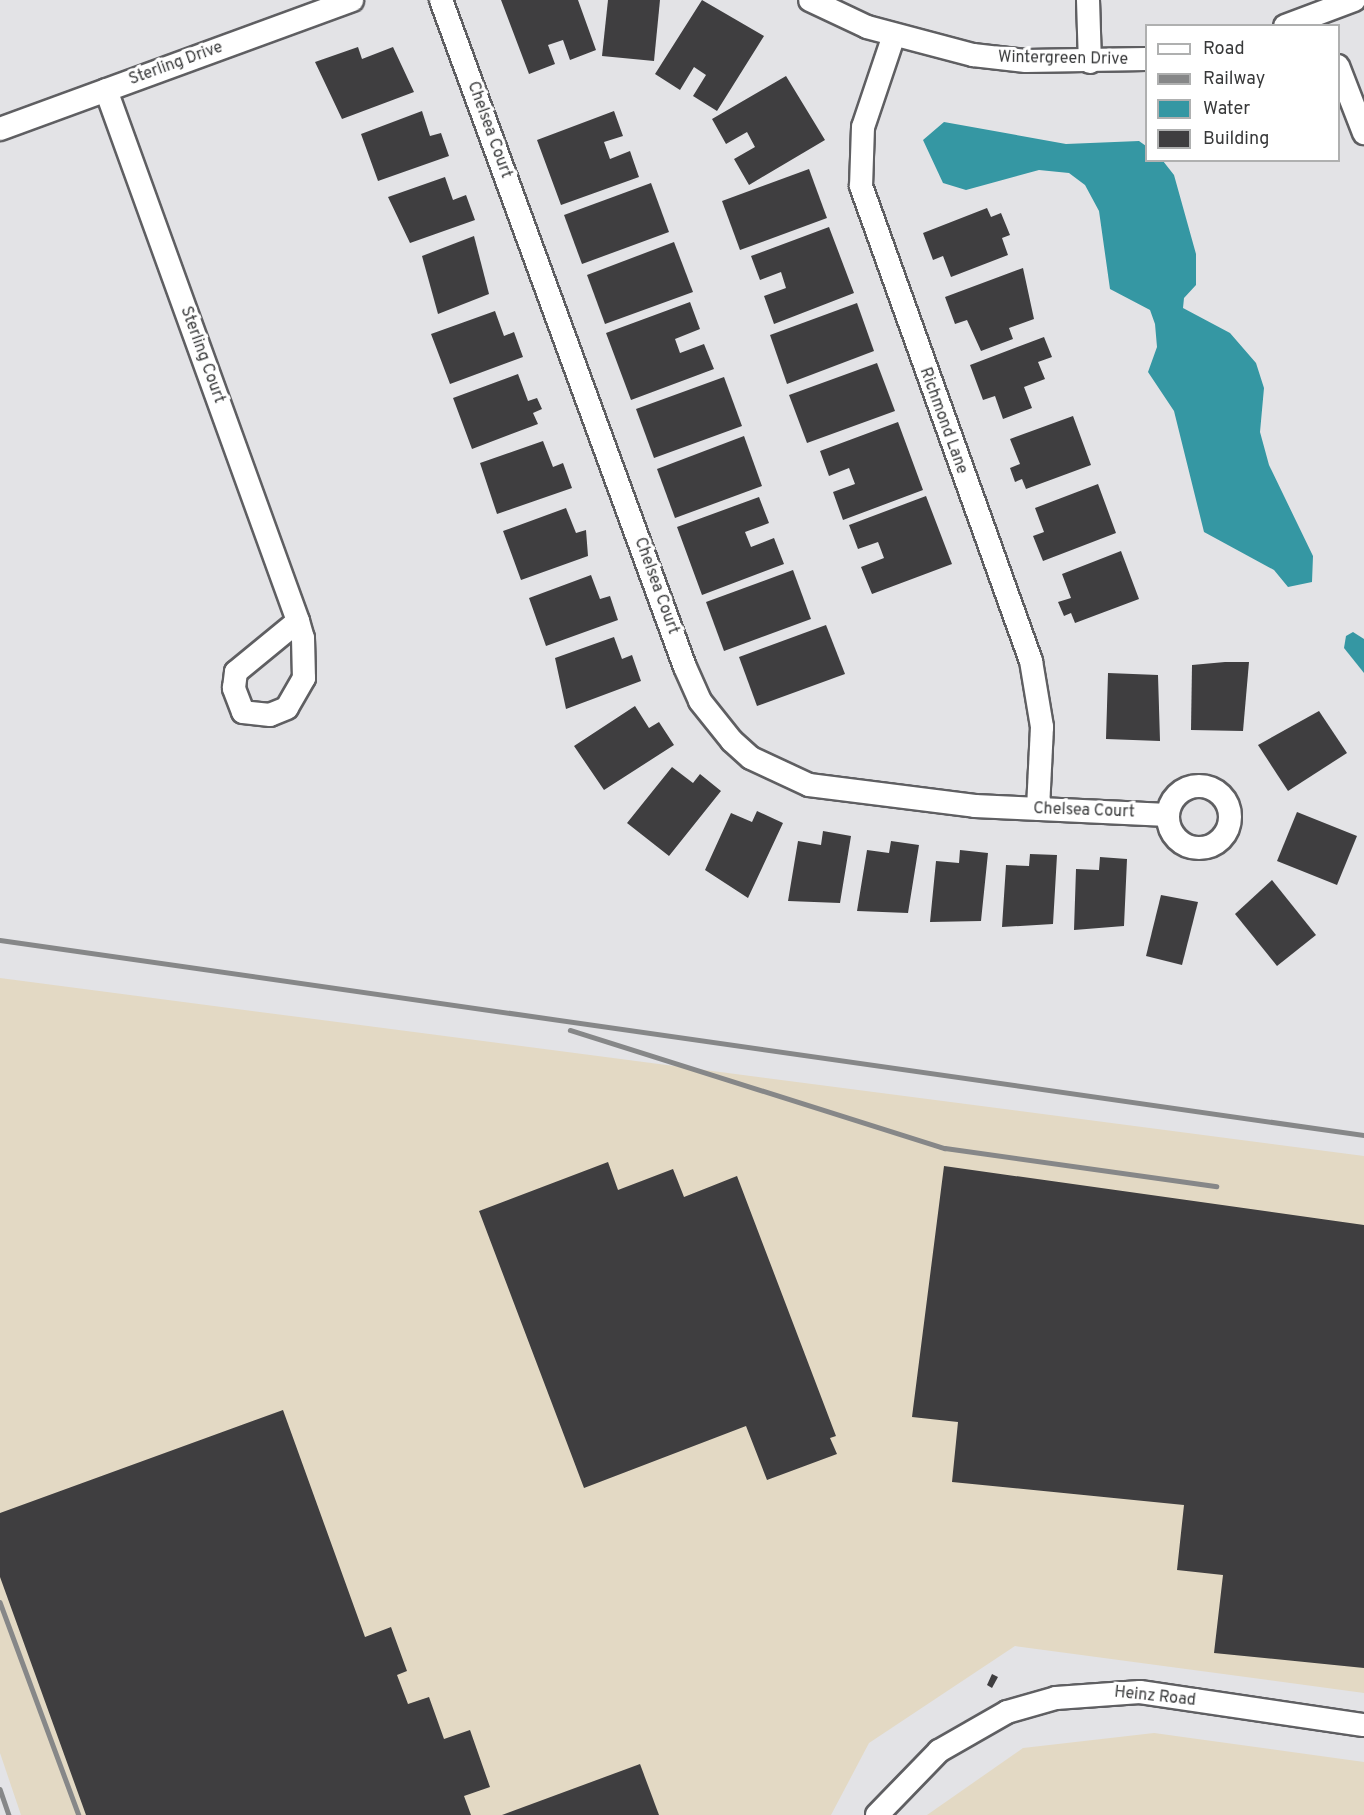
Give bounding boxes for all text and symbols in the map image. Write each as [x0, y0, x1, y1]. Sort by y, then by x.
legend [1145, 24, 1340, 162]
street label: Sterling Drive [126, 38, 226, 90]
text: Road [1203, 38, 1245, 61]
street label: Wintergreen Drive [998, 48, 1128, 70]
text: Railway [1203, 68, 1265, 91]
street label: Chelsea Court [463, 79, 515, 181]
text: Water [1203, 98, 1250, 121]
text: Building [1203, 128, 1269, 151]
street label: Sterling Court [176, 304, 228, 406]
street label: Richmond Lane [915, 365, 971, 477]
street label: Chelsea Court [630, 535, 682, 637]
street label: Chelsea Court [1033, 800, 1135, 822]
street label: Heinz Road [1113, 1683, 1197, 1711]

